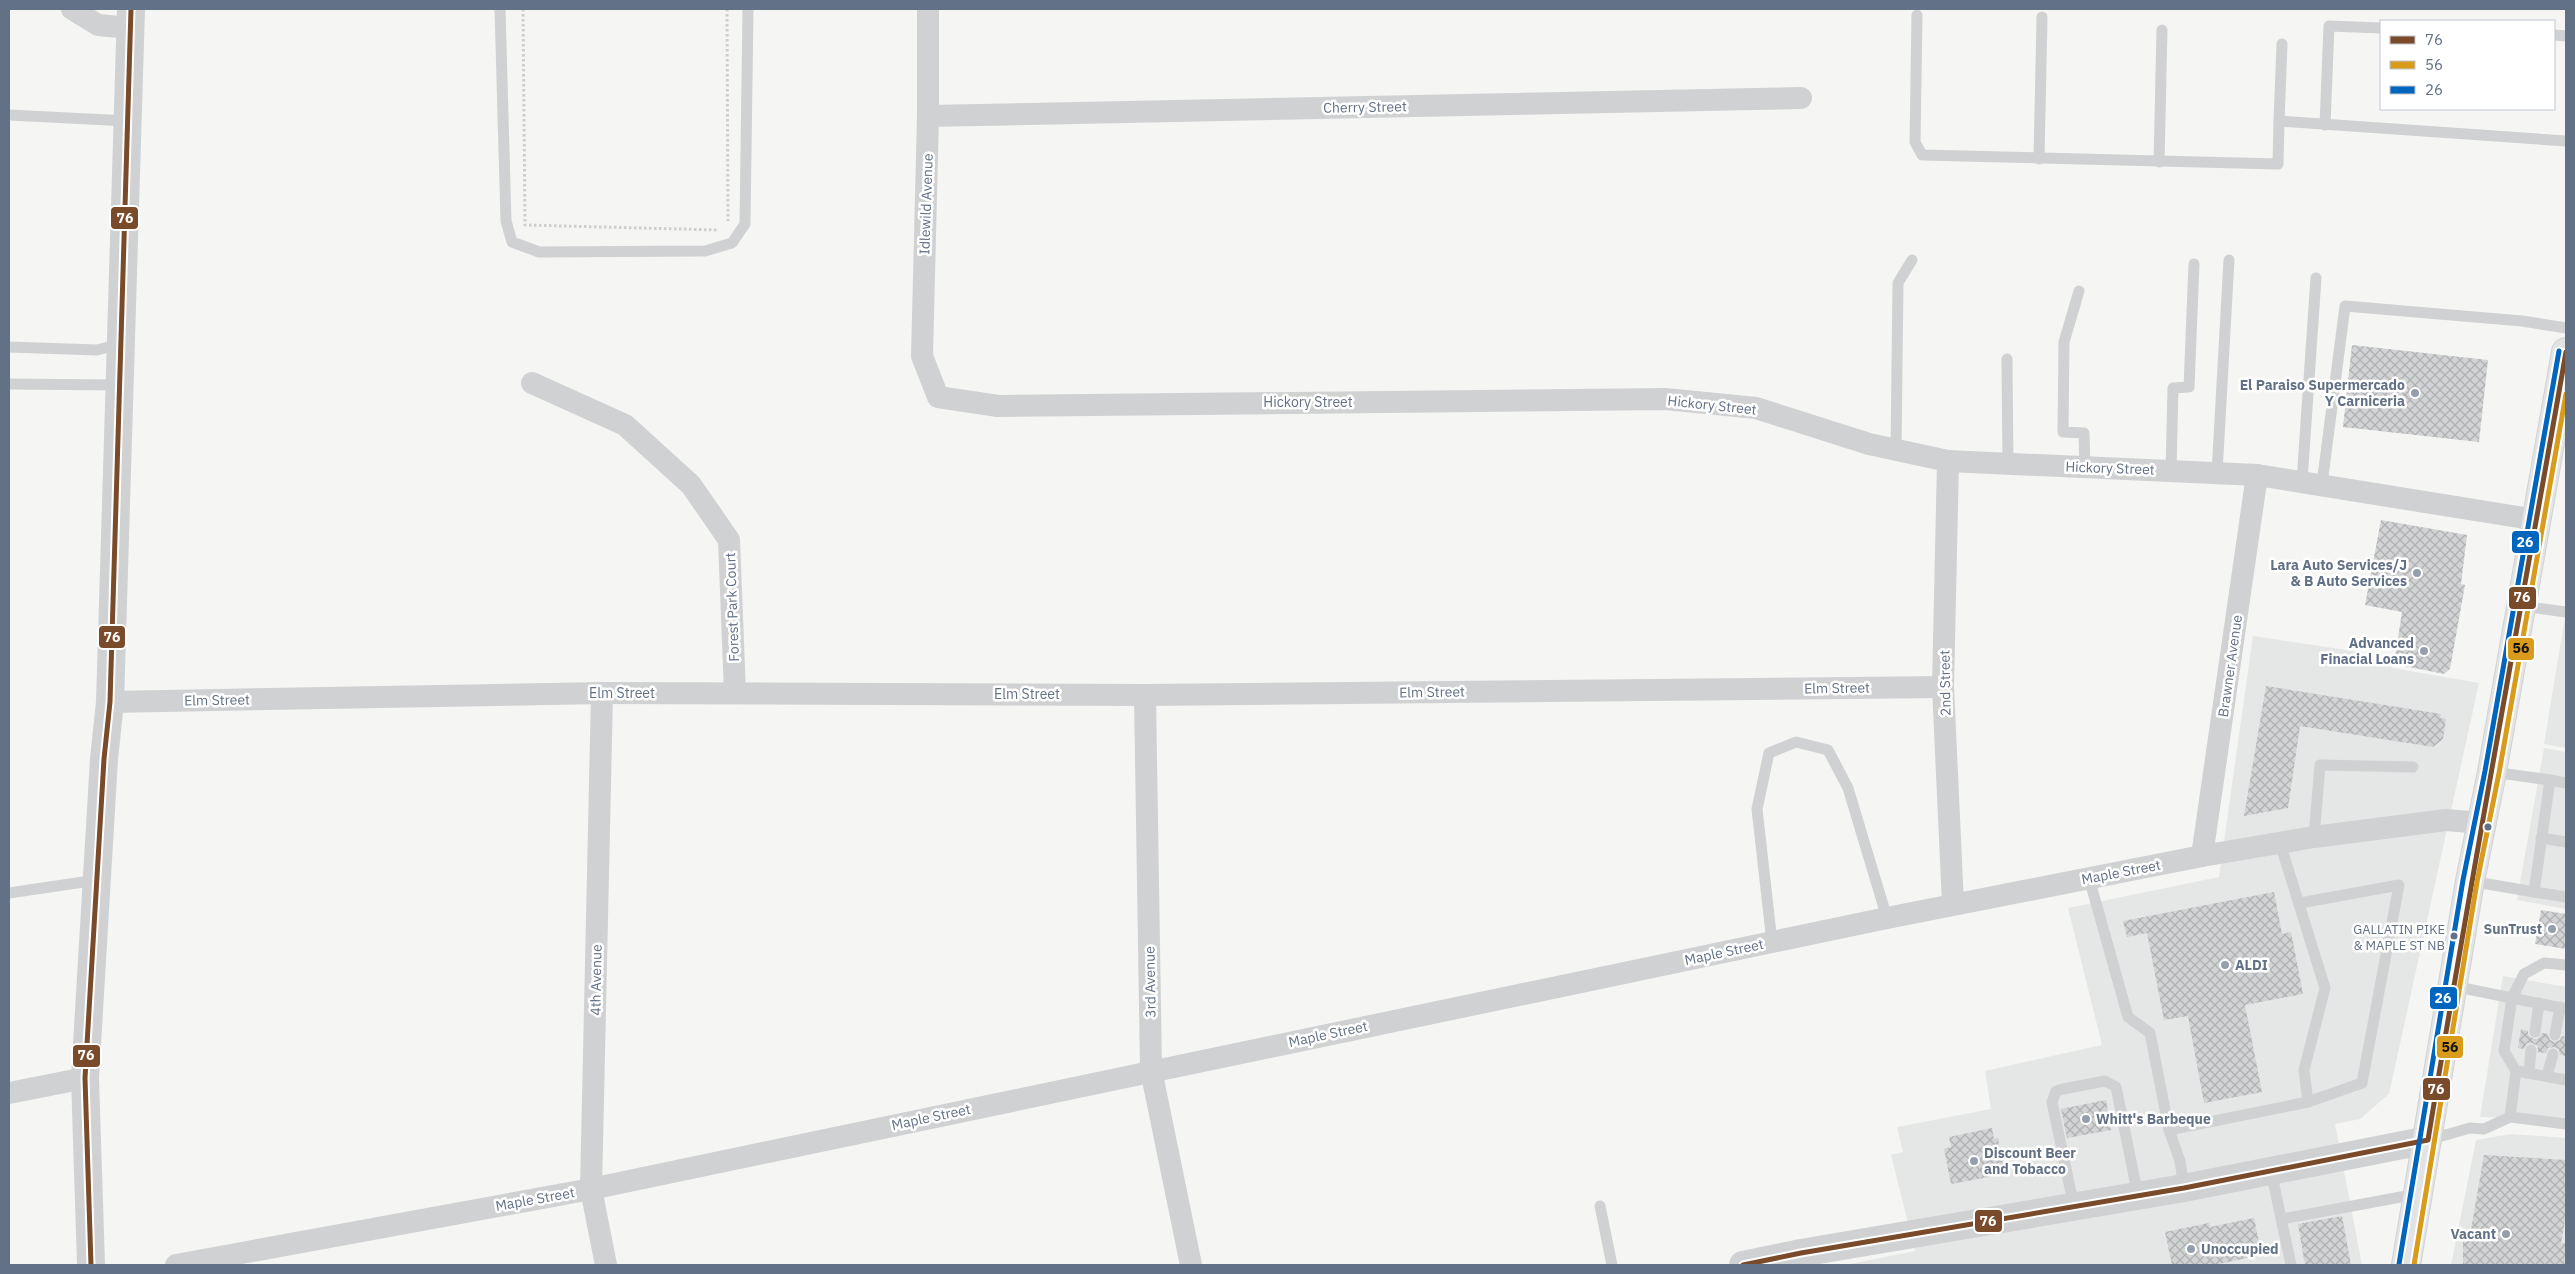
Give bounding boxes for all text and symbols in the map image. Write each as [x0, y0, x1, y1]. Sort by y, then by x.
legend [2380, 20, 2555, 110]
text: 76 [2425, 30, 2443, 49]
text: 56 [2425, 55, 2443, 74]
text: 26 [2425, 80, 2443, 99]
street label: Cherry Street [1323, 97, 1407, 117]
street label: Idlewild Avenue [915, 153, 937, 255]
line badge: 76 [110, 206, 139, 230]
text: 76 [117, 209, 133, 227]
place label: El Paraiso Supermercado Y Carniceria [2240, 376, 2405, 410]
marker: El Paraiso Supermercado Y Carniceria [2409, 387, 2421, 399]
street label: Hickory Street [1667, 391, 1757, 419]
street label: Hickory Street [1263, 393, 1353, 411]
street label: Hickory Street [2065, 457, 2155, 479]
line badge: 26 [2511, 530, 2540, 554]
text: 26 [2517, 533, 2533, 551]
street label: Forest Park Court [721, 552, 743, 662]
place label: Lara Auto Services/J & B Auto Services [2270, 556, 2407, 590]
marker: Lara Auto Services/J & B Auto Services [2411, 567, 2423, 579]
line badge: 76 [2508, 586, 2537, 610]
text: 76 [2514, 588, 2530, 606]
street label: Brawner Avenue [2214, 613, 2246, 718]
line badge: 76 [98, 625, 126, 649]
text: 76 [104, 628, 120, 646]
place label: Advanced Finacial Loans [2320, 634, 2414, 668]
line badge: 56 [2507, 637, 2535, 661]
text: 56 [2513, 639, 2529, 657]
marker: Advanced Finacial Loans [2418, 645, 2430, 657]
street label: 2nd Street [1935, 650, 1955, 716]
street label: Elm Street [1804, 678, 1870, 698]
street label: Elm Street [1399, 682, 1465, 702]
street label: Elm Street [589, 684, 655, 702]
street label: Elm Street [994, 685, 1060, 703]
street label: Elm Street [184, 690, 250, 710]
unlabelled marker [2483, 822, 2493, 832]
street label: Maple Street [2080, 856, 2162, 888]
place label: SunTrust [2483, 920, 2542, 938]
place label: GALLATIN PIKE & MAPLE ST NB [2353, 921, 2445, 954]
marker: SunTrust [2546, 923, 2558, 935]
marker: GALLATIN PIKE & MAPLE ST NB [2449, 931, 2459, 941]
street label: Maple Street [1683, 935, 1765, 969]
street label: 4th Avenue [586, 944, 606, 1016]
street label: 3rd Avenue [1140, 946, 1160, 1018]
place label: ALDI [2235, 956, 2268, 974]
marker: ALDI [2219, 959, 2231, 971]
line badge: 26 [2429, 986, 2458, 1010]
text: 26 [2435, 989, 2451, 1007]
street label: Maple Street [1287, 1017, 1369, 1051]
line badge: 56 [2436, 1035, 2464, 1059]
text: 56 [2442, 1038, 2458, 1056]
line badge: 76 [72, 1044, 101, 1068]
text: 76 [78, 1046, 94, 1064]
line badge: 76 [2422, 1077, 2451, 1101]
text: 76 [2428, 1080, 2444, 1098]
street label: Maple Street [890, 1100, 972, 1134]
place label: Whitt's Barbeque [2096, 1110, 2211, 1128]
marker: Whitt's Barbeque [2080, 1113, 2092, 1125]
place label: Discount Beer and Tobacco [1984, 1144, 2076, 1178]
marker: Discount Beer and Tobacco [1968, 1155, 1980, 1167]
street label: Maple Street [494, 1183, 576, 1215]
line badge: 76 [1974, 1209, 2003, 1233]
text: 76 [1980, 1212, 1996, 1230]
place label: Vacant [2451, 1225, 2496, 1243]
marker: Vacant [2500, 1228, 2512, 1240]
place label: Unoccupied [2201, 1240, 2279, 1258]
marker: Unoccupied [2185, 1243, 2197, 1255]

